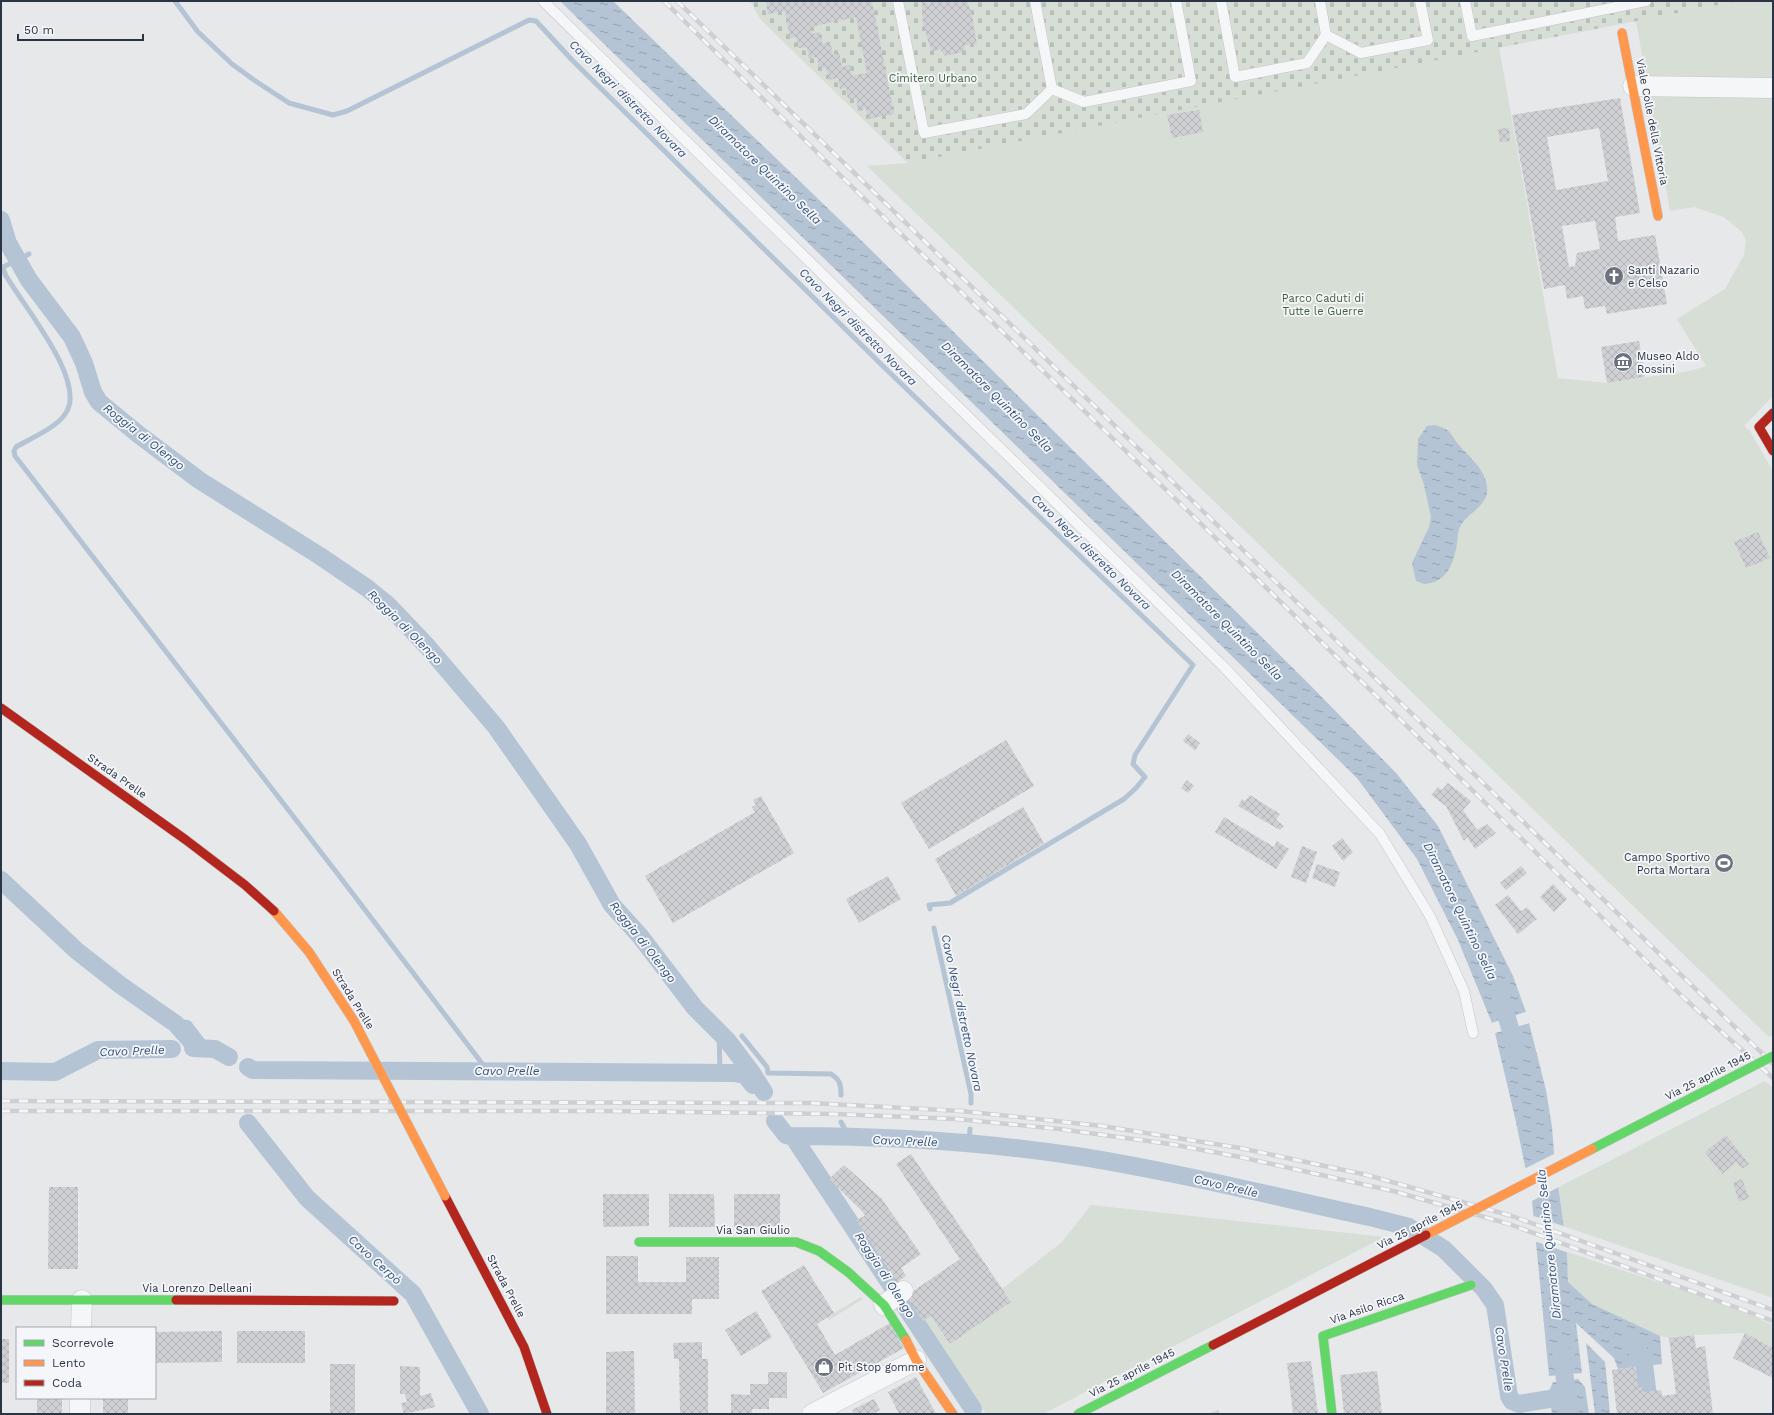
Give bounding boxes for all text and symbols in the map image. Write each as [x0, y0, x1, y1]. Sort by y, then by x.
scale bar [18, 16, 143, 42]
text: 50 m [24, 23, 54, 37]
water label: Cavo Negri distretto Novara [566, 37, 690, 161]
street label: Viale Colle della Vittoria [1633, 58, 1671, 186]
park label: Cimitero Urbano [889, 72, 977, 85]
water label: Diramatore Quintino Sella [706, 113, 825, 228]
place label: Santi Nazario e Celso [1628, 264, 1700, 290]
water label: Cavo Negri distretto Novara [796, 265, 920, 389]
church icon: Santi Nazario e Celso [1603, 265, 1625, 287]
park label: Parco Caduti di Tutte le Guerre [1282, 292, 1364, 318]
water label: Diramatore Quintino Sella [939, 339, 1056, 456]
place label: Museo Aldo Rossini [1637, 350, 1699, 376]
museum icon: Museo Aldo Rossini [1612, 351, 1634, 373]
water label: Roggia di Olengo [101, 401, 187, 473]
water label: Cavo Negri distretto Novara [1028, 491, 1154, 613]
water label: Diramatore Quintino Sella [1169, 567, 1286, 684]
water label: Roggia di Olengo [365, 587, 445, 667]
street label: Strada Prelle [85, 751, 149, 801]
water label: Diramatore Quintino Sella [1421, 840, 1500, 982]
place label: Campo Sportivo Porta Mortara [1624, 851, 1710, 877]
sports icon: Campo Sportivo Porta Mortara [1713, 852, 1735, 874]
water label: Roggia di Olengo [607, 899, 679, 985]
water label: Cavo Negri distretto Novara [938, 933, 986, 1094]
street label: Strada Prelle [329, 966, 377, 1032]
water label: Cavo Prelle [99, 1043, 165, 1059]
street label: Via 25 aprile 1945 [1663, 1049, 1753, 1103]
water label: Cavo Prelle [474, 1064, 540, 1078]
water label: Cavo Prelle [872, 1133, 938, 1149]
water label: Diramatore Quintino Sella [1534, 1168, 1564, 1320]
water label: Cavo Prelle [1193, 1172, 1260, 1200]
street label: Via 25 aprile 1945 [1375, 1198, 1465, 1252]
street label: Via San Giulio [716, 1224, 790, 1237]
water label: Roggia di Olengo [852, 1230, 918, 1320]
water label: Cavo Cerpò [345, 1232, 405, 1288]
street label: Strada Prelle [484, 1252, 528, 1320]
street label: Via Lorenzo Delleani [142, 1282, 252, 1295]
street label: Via Asilo Ricca [1328, 1289, 1406, 1327]
water label: Cavo Prelle [1492, 1326, 1516, 1393]
legend [16, 1327, 156, 1399]
text: Scorrevole [52, 1336, 114, 1350]
street label: Via 25 aprile 1945 [1087, 1346, 1177, 1400]
text: Lento [52, 1356, 86, 1370]
shop icon: Pit Stop gomme [813, 1356, 835, 1378]
place label: Pit Stop gomme [838, 1361, 925, 1374]
text: Coda [52, 1376, 82, 1390]

